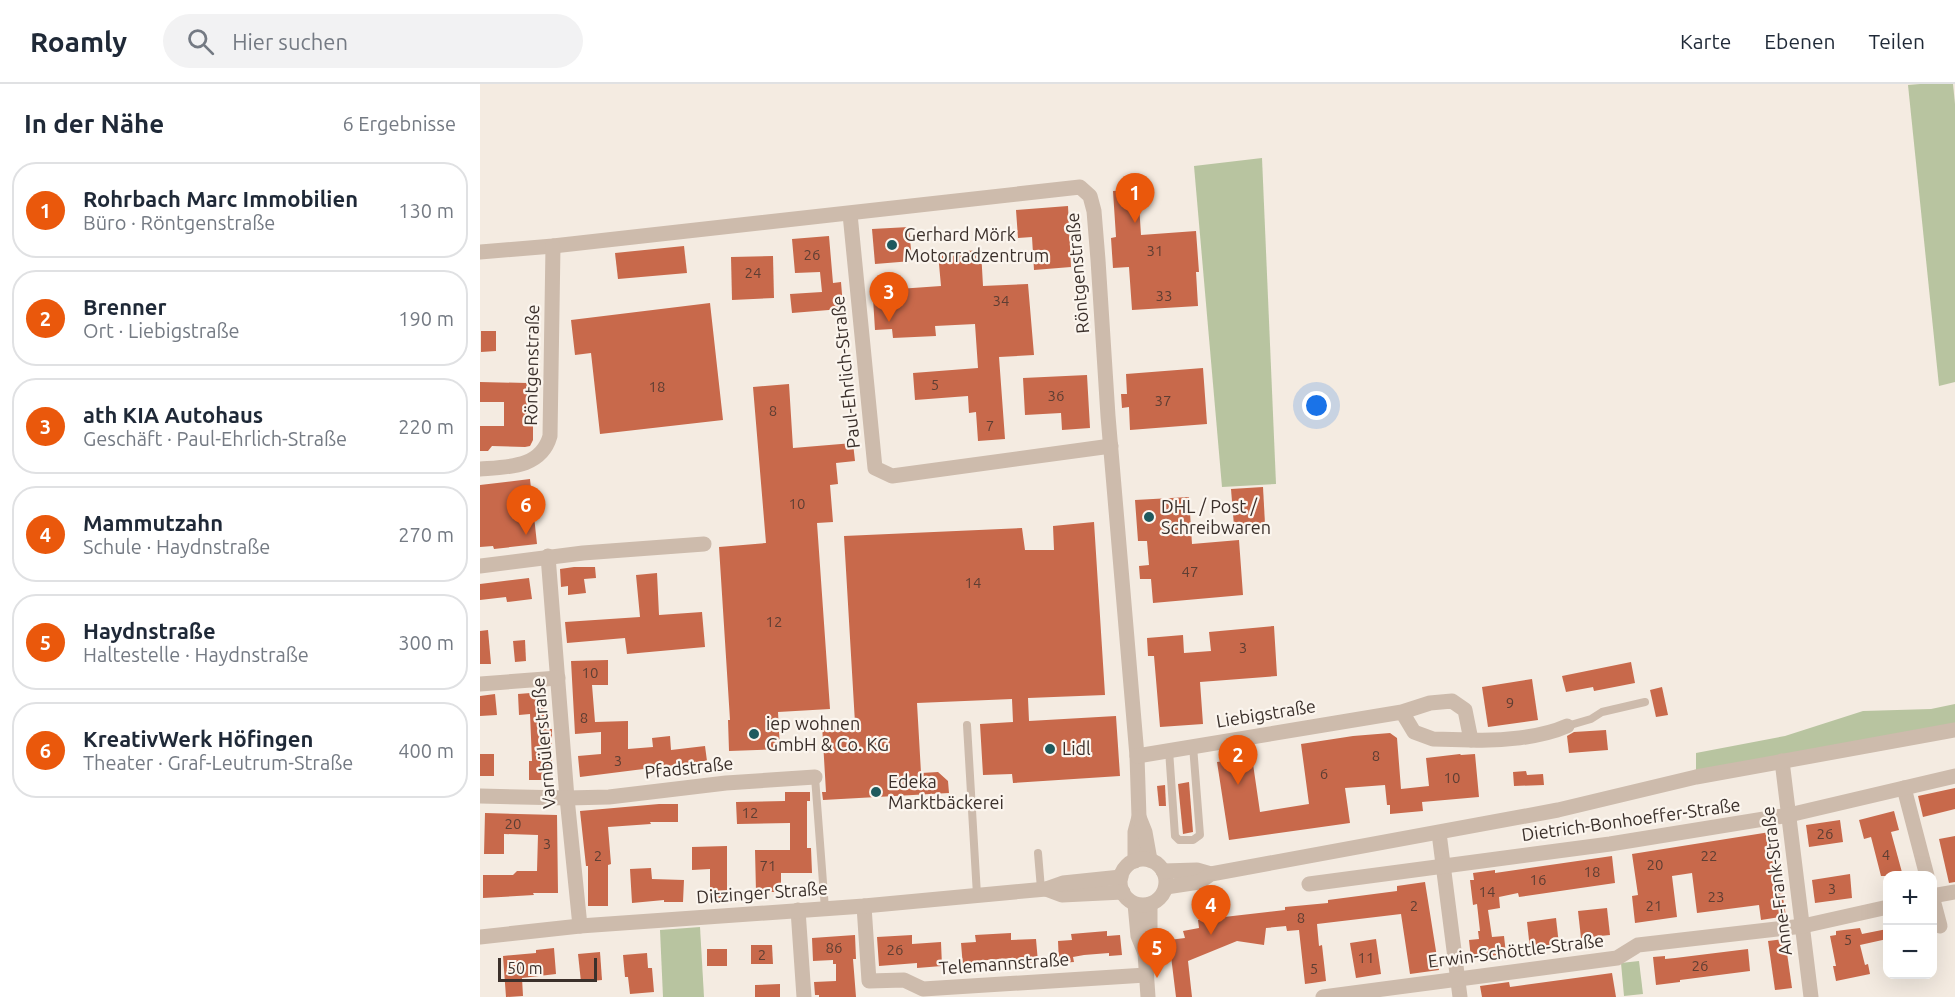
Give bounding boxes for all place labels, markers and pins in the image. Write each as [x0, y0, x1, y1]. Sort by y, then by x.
pin: 1 [1116, 174, 1154, 223]
place label: Gerhard Mörk Motorradzentrum [904, 224, 1049, 265]
marker: Gerhard Mörk Motorradzentrum [885, 238, 899, 252]
pin: 3 [870, 272, 908, 322]
pin: 6 [506, 486, 546, 535]
place label: DHL / Post / Schreibwaren [1161, 496, 1271, 537]
marker: DHL / Post / Schreibwaren [1142, 510, 1156, 524]
place label: iep wohnen GmbH & Co. KG [766, 713, 889, 754]
marker: iep wohnen GmbH & Co. KG [747, 727, 761, 741]
pin: 2 [1218, 736, 1257, 785]
place label: Lidl [1062, 738, 1091, 758]
marker: Lidl [1043, 742, 1057, 756]
place label: Edeka Marktbäckerei [888, 771, 1004, 812]
marker: Edeka Marktbäckerei [869, 785, 883, 799]
pin: 4 [1192, 886, 1230, 935]
pin: 5 [1138, 928, 1176, 978]

